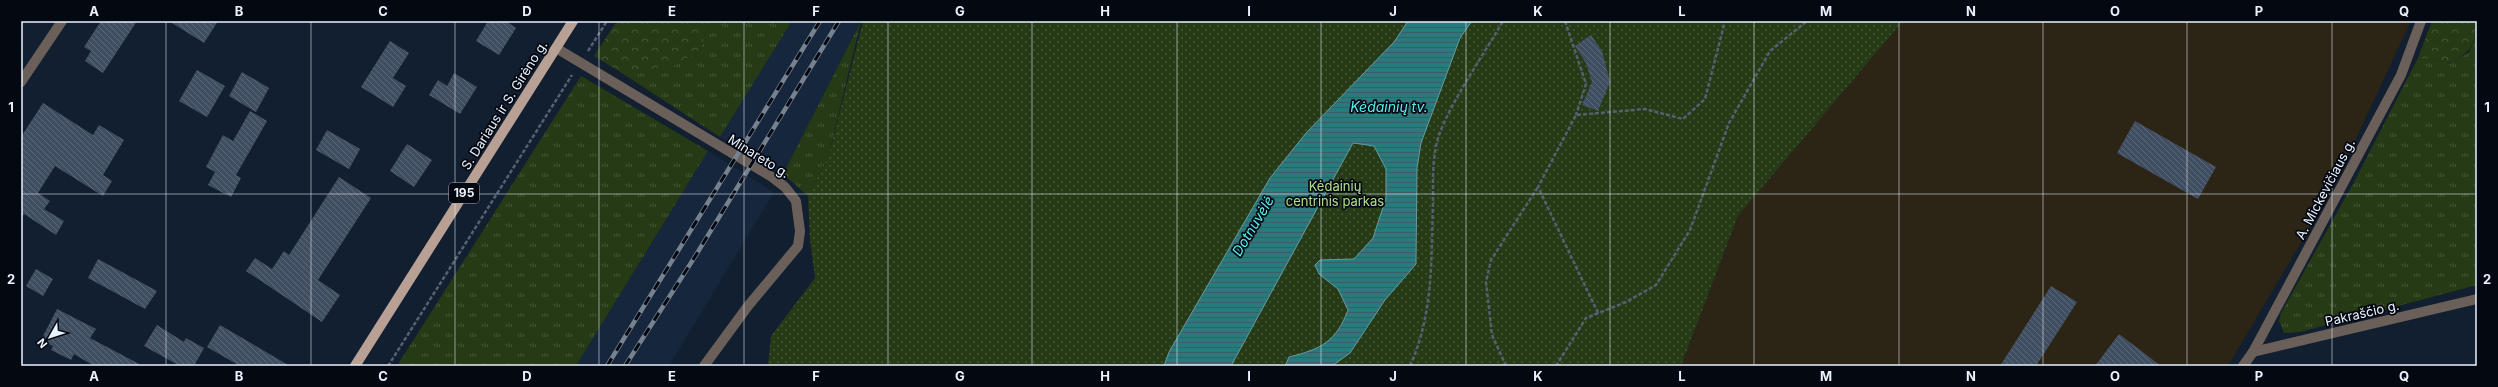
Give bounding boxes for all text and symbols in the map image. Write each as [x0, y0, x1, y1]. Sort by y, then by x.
text: A [89, 3, 99, 19]
text: B [235, 3, 244, 19]
text: C [378, 3, 388, 19]
text: D [522, 3, 532, 19]
text: E [668, 3, 676, 19]
text: F [812, 3, 820, 19]
text: G [955, 3, 965, 19]
text: H [1100, 3, 1110, 19]
text: I [1247, 3, 1251, 19]
text: J [1389, 3, 1397, 19]
text: K [1533, 3, 1543, 19]
text: L [1678, 3, 1686, 19]
text: M [1820, 3, 1832, 19]
text: N [1966, 3, 1976, 19]
text: O [2110, 3, 2120, 19]
text: P [2255, 3, 2263, 19]
text: Q [2399, 3, 2409, 19]
street label: S. Dariaus ir S. Girėno g. [458, 37, 550, 173]
water label: Kėdainių tv. [1350, 98, 1428, 115]
text: 1 [8, 99, 14, 115]
text: 1 [2484, 99, 2490, 115]
street label: Minareto g. [725, 131, 793, 181]
street label: A. Mickevičiaus g. [2292, 136, 2358, 242]
park label: Kėdainių centrinis parkas [1286, 178, 1384, 209]
road number: 195 [449, 183, 479, 203]
water label: Dotnuvėlė [1228, 193, 1277, 259]
text: 2 [7, 271, 15, 287]
text: 2 [2483, 271, 2491, 287]
street label: Pakraščio g. [2323, 297, 2401, 329]
north arrow [30, 317, 70, 357]
text: N [34, 336, 50, 351]
text: A [89, 368, 99, 384]
text: B [235, 368, 244, 384]
text: C [378, 368, 388, 384]
text: D [522, 368, 532, 384]
text: E [668, 368, 676, 384]
text: F [812, 368, 820, 384]
text: G [955, 368, 965, 384]
text: H [1100, 368, 1110, 384]
text: I [1247, 368, 1251, 384]
text: J [1389, 368, 1397, 384]
text: K [1533, 368, 1543, 384]
text: L [1678, 368, 1686, 384]
text: M [1820, 368, 1832, 384]
text: N [1966, 368, 1976, 384]
text: O [2110, 368, 2120, 384]
text: P [2255, 368, 2263, 384]
text: Q [2399, 368, 2409, 384]

